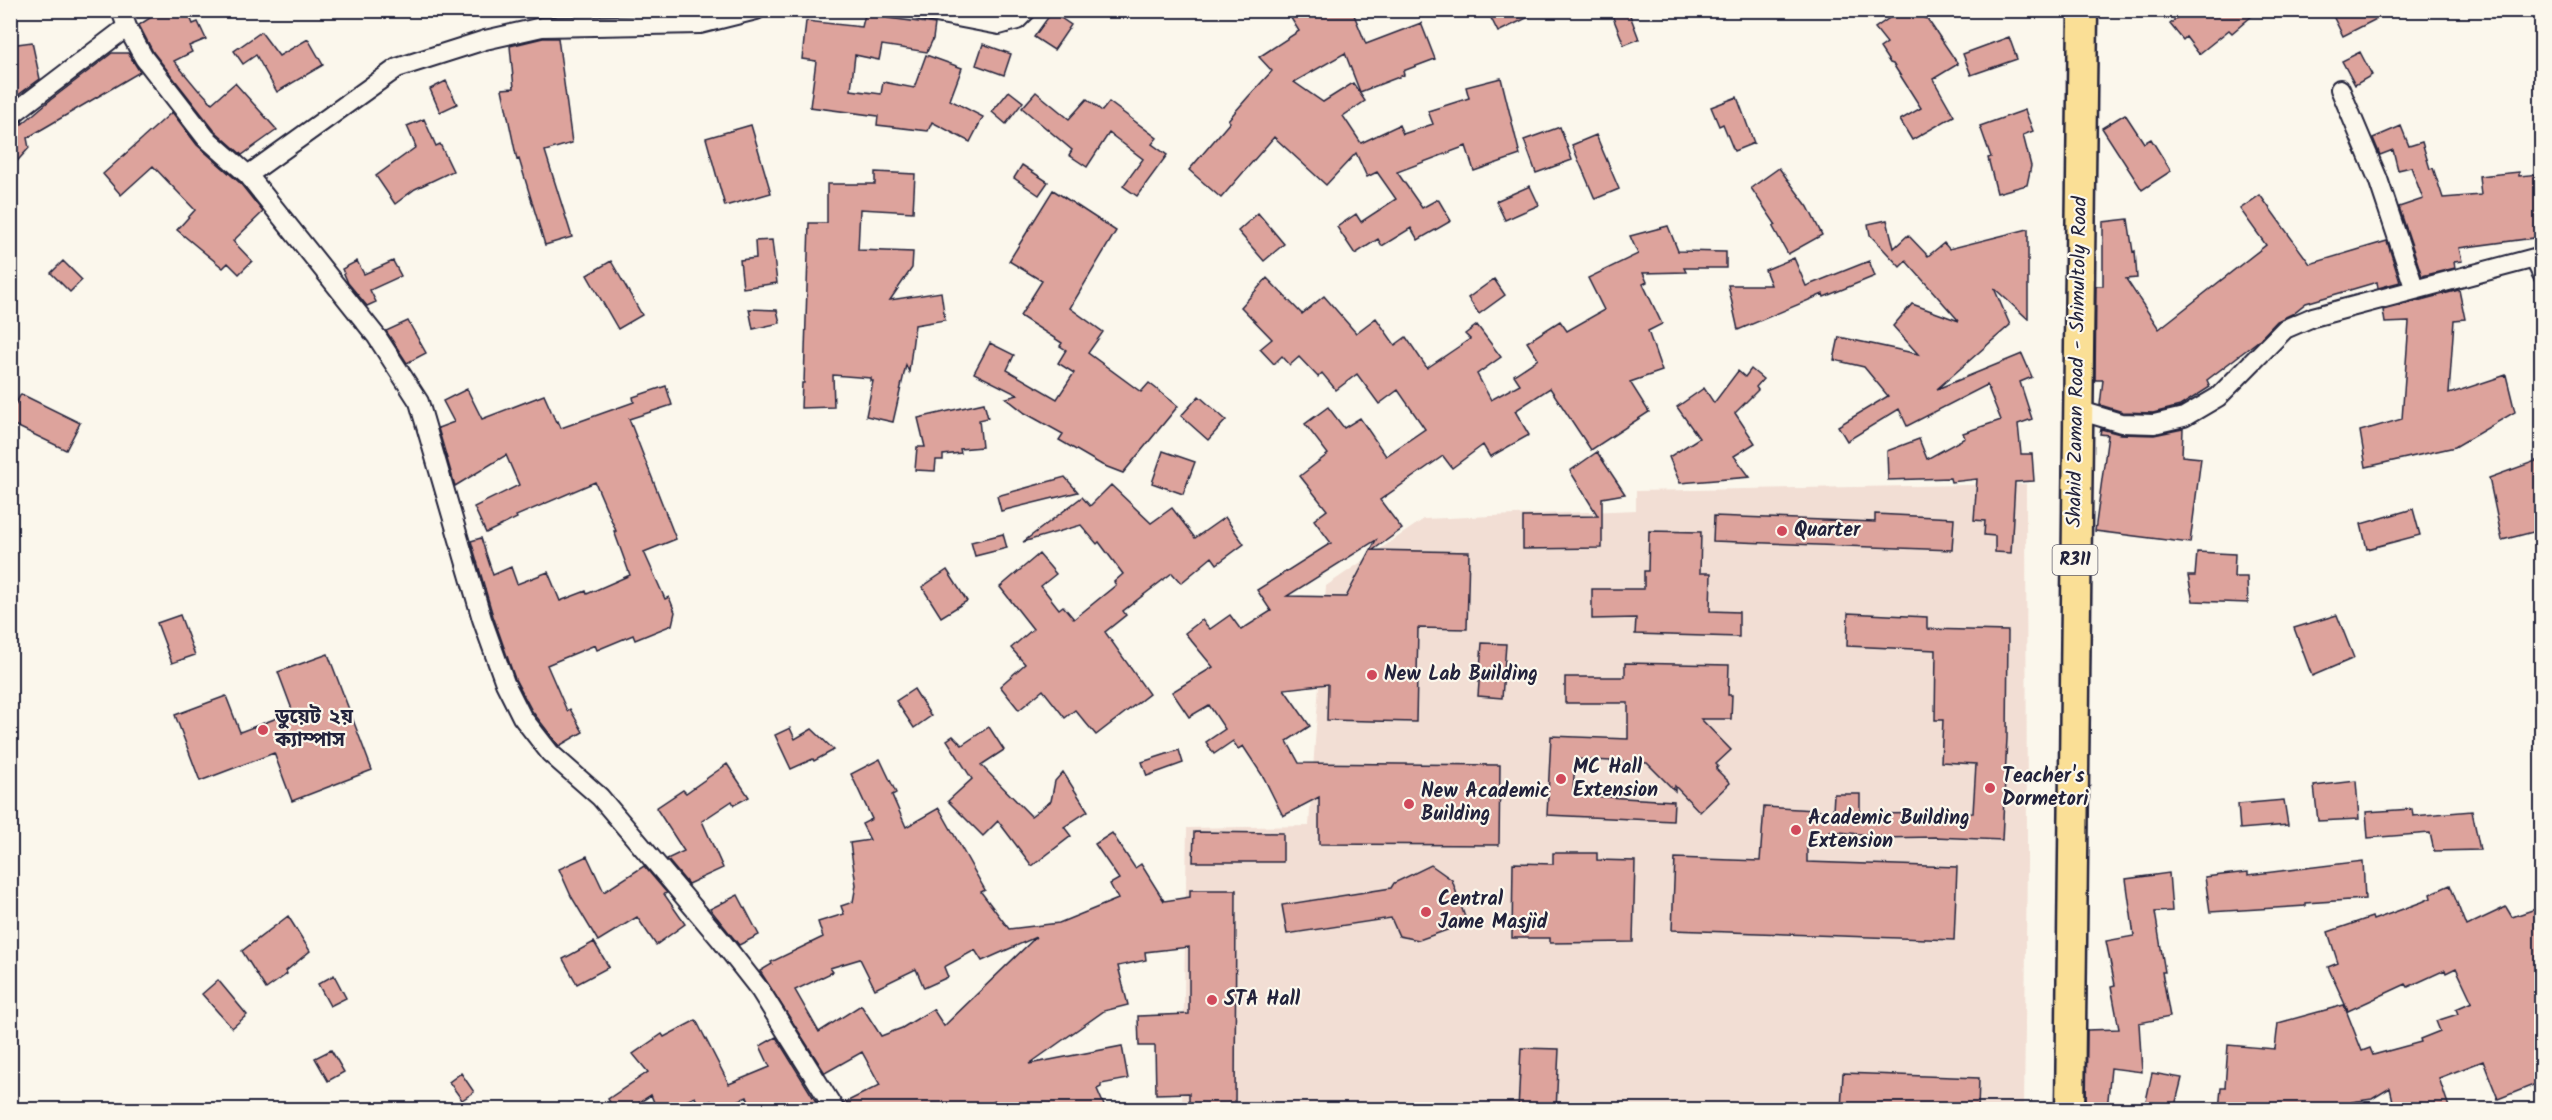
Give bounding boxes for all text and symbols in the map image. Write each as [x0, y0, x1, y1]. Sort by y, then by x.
street label: Shahid Zaman Road - Shimultoly Road [2059, 195, 2097, 528]
place label: Quarter [1794, 515, 1861, 547]
marker: Quarter [1775, 524, 1789, 538]
road number: R311 [2052, 545, 2098, 575]
place label: New Lab Building [1384, 659, 1538, 691]
marker: New Lab Building [1365, 668, 1379, 682]
place label: ডুয়েট ২য় ক্যাম্পাস [274, 702, 354, 757]
marker: ডুয়েট ২য় ক্যাম্পাস [256, 723, 270, 737]
place label: MC Hall Extension [1573, 752, 1658, 807]
place label: Teacher's Dormetori [2002, 761, 2089, 816]
marker: MC Hall Extension [1554, 772, 1568, 786]
place label: New Academic Building [1421, 776, 1550, 831]
marker: Teacher's Dormetori [1983, 781, 1997, 795]
marker: New Academic Building [1402, 797, 1416, 811]
place label: Academic Building Extension [1808, 803, 1970, 858]
marker: Academic Building Extension [1789, 823, 1803, 837]
place label: Central Jame Masjid [1438, 884, 1549, 939]
marker: Central Jame Masjid [1419, 905, 1433, 919]
place label: STA Hall [1224, 984, 1301, 1016]
marker: STA Hall [1205, 993, 1219, 1007]

